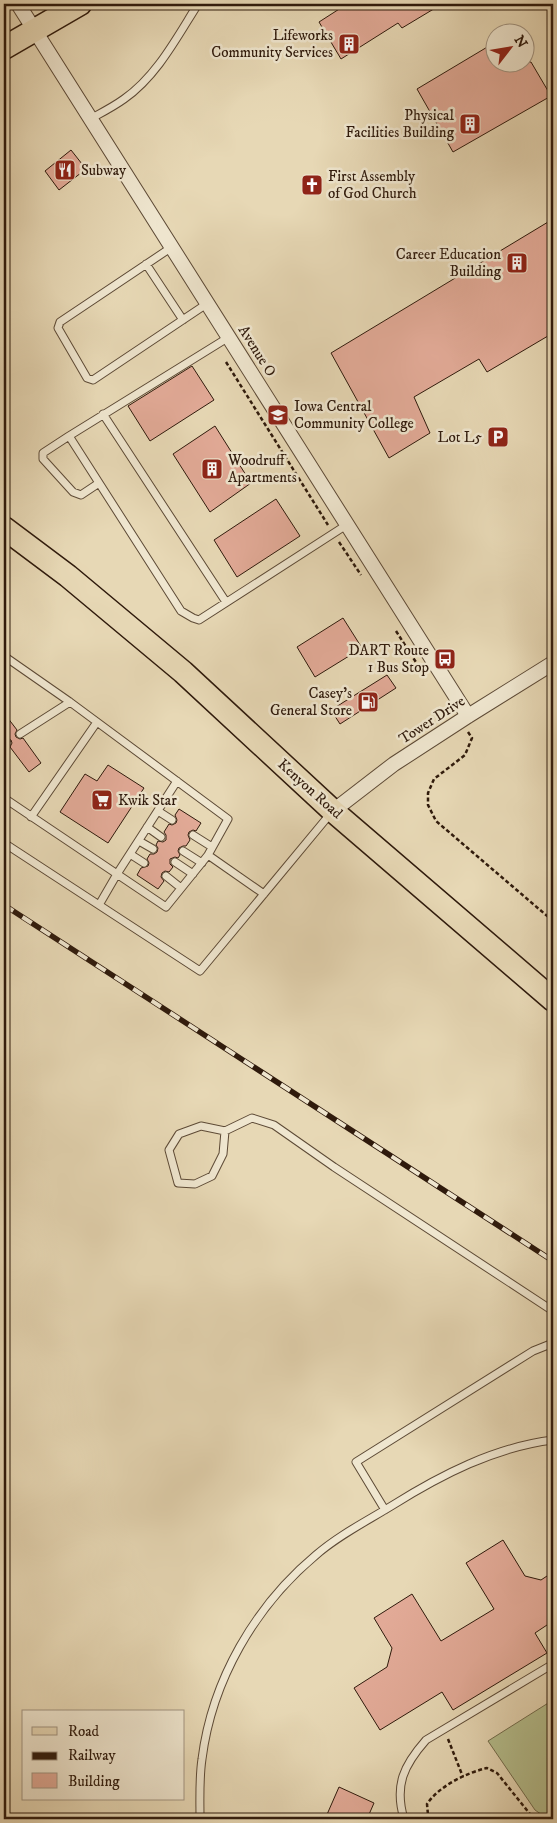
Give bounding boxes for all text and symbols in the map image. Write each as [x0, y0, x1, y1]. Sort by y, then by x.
north arrow [484, 22, 534, 72]
place label: Lifeworks Community Services [211, 26, 333, 62]
building icon: Lifeworks Community Services [337, 32, 361, 56]
text: N [510, 32, 531, 52]
place label: Physical Facilities Building [346, 106, 455, 142]
building icon: Physical Facilities Building [458, 112, 482, 136]
restaurant icon: Subway [53, 158, 77, 182]
place label: Subway [81, 161, 127, 180]
place label: First Assembly of God Church [328, 167, 417, 203]
church icon: First Assembly of God Church [300, 173, 324, 197]
place label: Career Education Building [396, 245, 502, 281]
building icon: Career Education Building [505, 251, 529, 275]
street label: Avenue O [234, 322, 280, 380]
place label: Iowa Central Community College [294, 397, 414, 433]
school or university icon: Iowa Central Community College [266, 403, 290, 427]
parking icon: Lot L5 [486, 425, 510, 449]
place label: Lot L5 [438, 428, 483, 447]
place label: Woodruff Apartments [227, 451, 297, 487]
building icon: Woodruff Apartments [200, 457, 224, 481]
place label: DART Route 1 Bus Stop [348, 641, 429, 677]
bus stop icon: DART Route 1 Bus Stop [433, 647, 457, 671]
place label: Casey's General Store [270, 684, 352, 720]
fuel station icon: Casey's General Store [356, 690, 380, 714]
street label: Tower Drive [395, 692, 469, 748]
street label: Kenyon Road [274, 755, 347, 823]
supermarket icon: Kwik Star [90, 788, 114, 812]
place label: Kwik Star [118, 791, 177, 810]
legend [22, 1710, 185, 1800]
text: Road [68, 1722, 100, 1741]
text: Railway [68, 1746, 116, 1765]
text: Building [68, 1772, 120, 1791]

